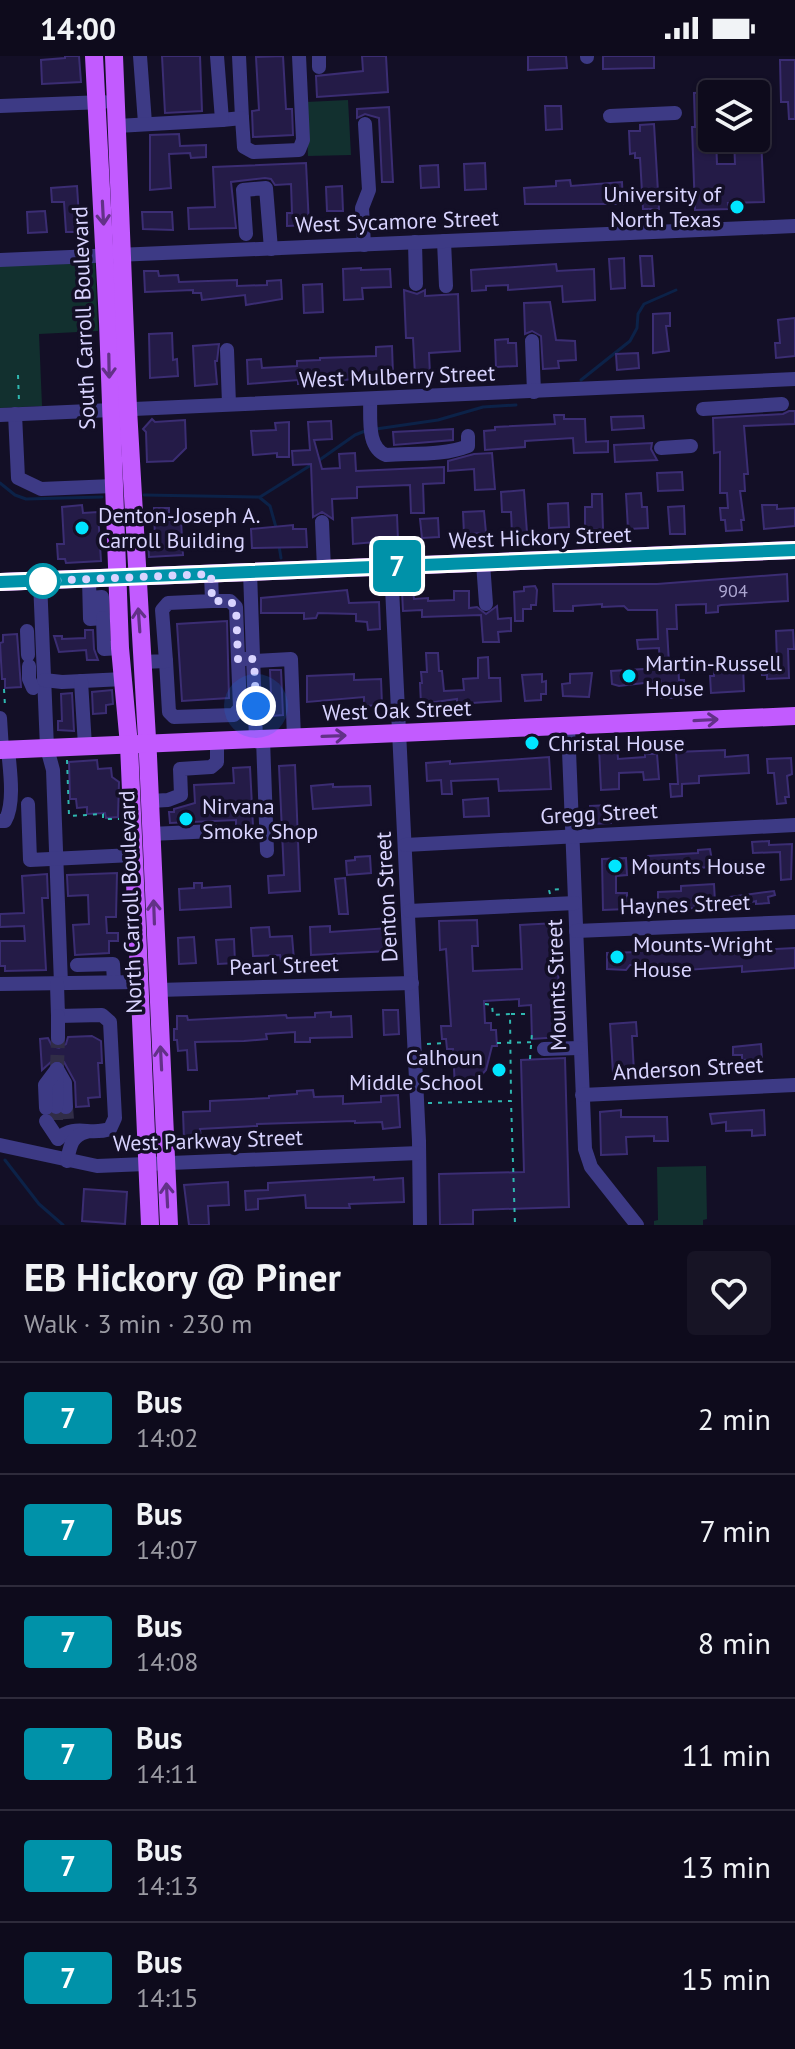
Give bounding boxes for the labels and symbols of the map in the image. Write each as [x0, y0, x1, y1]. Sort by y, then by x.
place label: University of North Texas [603, 180, 722, 233]
marker: University of North Texas [728, 198, 746, 216]
one-way arrow [96, 199, 111, 226]
street label: West Sycamore Street [295, 203, 500, 239]
street label: South Carroll Boulevard [65, 206, 101, 430]
one-way arrow [102, 352, 117, 379]
street label: West Mulberry Street [298, 359, 496, 393]
place label: Denton-Joseph A. Carroll Building [98, 501, 260, 554]
marker: Denton-Joseph A. Carroll Building [73, 519, 91, 537]
street label: West Hickory Street [448, 520, 632, 554]
line badge: 7 [371, 540, 423, 592]
unlabelled marker [26, 564, 60, 598]
house number: 904 [718, 579, 748, 602]
one-way arrow [131, 607, 146, 634]
place label: Martin-Russell House [645, 649, 783, 702]
marker: Martin-Russell House [620, 667, 638, 685]
your location [236, 686, 276, 726]
street label: West Oak Street [322, 693, 472, 727]
one-way arrow [692, 713, 719, 728]
one-way arrow [320, 729, 347, 744]
place label: Christal House [548, 729, 685, 757]
marker: Christal House [523, 734, 541, 752]
street label: North Carroll Boulevard [112, 790, 148, 1014]
place label: Nirvana Smoke Shop [202, 792, 318, 845]
street label: Gregg Street [540, 796, 659, 830]
marker: Nirvana Smoke Shop [177, 810, 195, 828]
street label: Denton Street [369, 830, 403, 963]
place label: Mounts House [631, 852, 766, 880]
marker: Mounts House [606, 857, 624, 875]
street label: Haynes Street [619, 888, 751, 920]
one-way arrow [147, 899, 162, 926]
street label: Mounts Street [540, 918, 572, 1051]
place label: Mounts-Wright House [633, 930, 773, 983]
marker: Mounts-Wright House [608, 948, 626, 966]
street label: Pearl Street [229, 949, 340, 981]
place label: Calhoun Middle School [349, 1043, 484, 1096]
one-way arrow [153, 1045, 168, 1072]
street label: Anderson Street [612, 1050, 764, 1086]
marker: Calhoun Middle School [490, 1061, 508, 1079]
street label: West Parkway Street [113, 1123, 304, 1157]
one-way arrow [159, 1182, 174, 1209]

